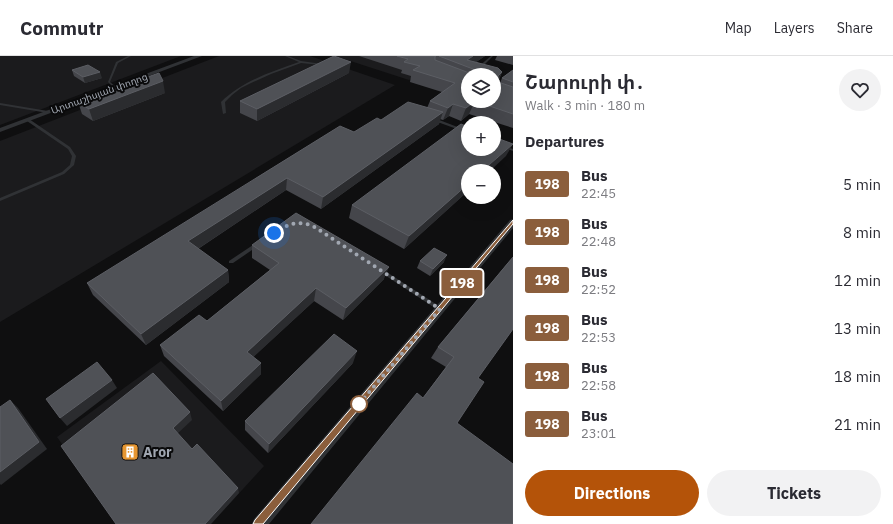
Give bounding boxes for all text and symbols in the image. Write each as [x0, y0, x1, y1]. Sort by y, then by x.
text: Commutr [20, 16, 103, 40]
text: Map [725, 19, 752, 37]
text: Layers [774, 19, 815, 37]
text: Share [837, 19, 873, 37]
map controls [461, 68, 501, 204]
button: layers [461, 68, 501, 108]
button: heart [839, 69, 881, 111]
street label: Արտաշիսյան փողոց [49, 70, 149, 117]
text: Շարուրի փ․ [525, 70, 645, 94]
text: Walk · 3 min · 180 m [525, 97, 645, 114]
button: + [461, 116, 501, 156]
text: Departures [525, 132, 604, 151]
button: − [461, 164, 501, 204]
text: Bus [581, 166, 608, 185]
text: 198 [534, 175, 560, 193]
text: 5 min [843, 175, 881, 194]
text: 22:45 [581, 185, 616, 202]
text: Bus [581, 214, 608, 233]
your location [264, 223, 284, 243]
text: 198 [534, 223, 560, 241]
text: 8 min [843, 223, 881, 242]
text: 22:48 [581, 233, 616, 250]
text: Bus [581, 262, 608, 281]
line badge: 198 [439, 270, 485, 296]
text: 198 [534, 271, 560, 289]
text: 12 min [834, 271, 881, 290]
text: 198 [449, 274, 475, 292]
text: 22:52 [581, 281, 616, 298]
text: Bus [581, 310, 608, 329]
text: 198 [534, 319, 560, 337]
text: 13 min [834, 319, 881, 338]
text: 22:53 [581, 329, 616, 346]
text: Bus [581, 358, 608, 377]
text: 198 [534, 367, 560, 385]
text: 18 min [834, 367, 881, 386]
text: 22:58 [581, 377, 616, 394]
unlabelled marker [350, 395, 368, 413]
text: Bus [581, 406, 608, 425]
text: 198 [534, 415, 560, 433]
text: 21 min [834, 415, 881, 434]
text: 23:01 [581, 425, 616, 442]
building icon: Aror [120, 442, 140, 462]
place label: Aror [143, 443, 172, 461]
button: Directions [525, 470, 699, 516]
button: Tickets [707, 470, 881, 516]

